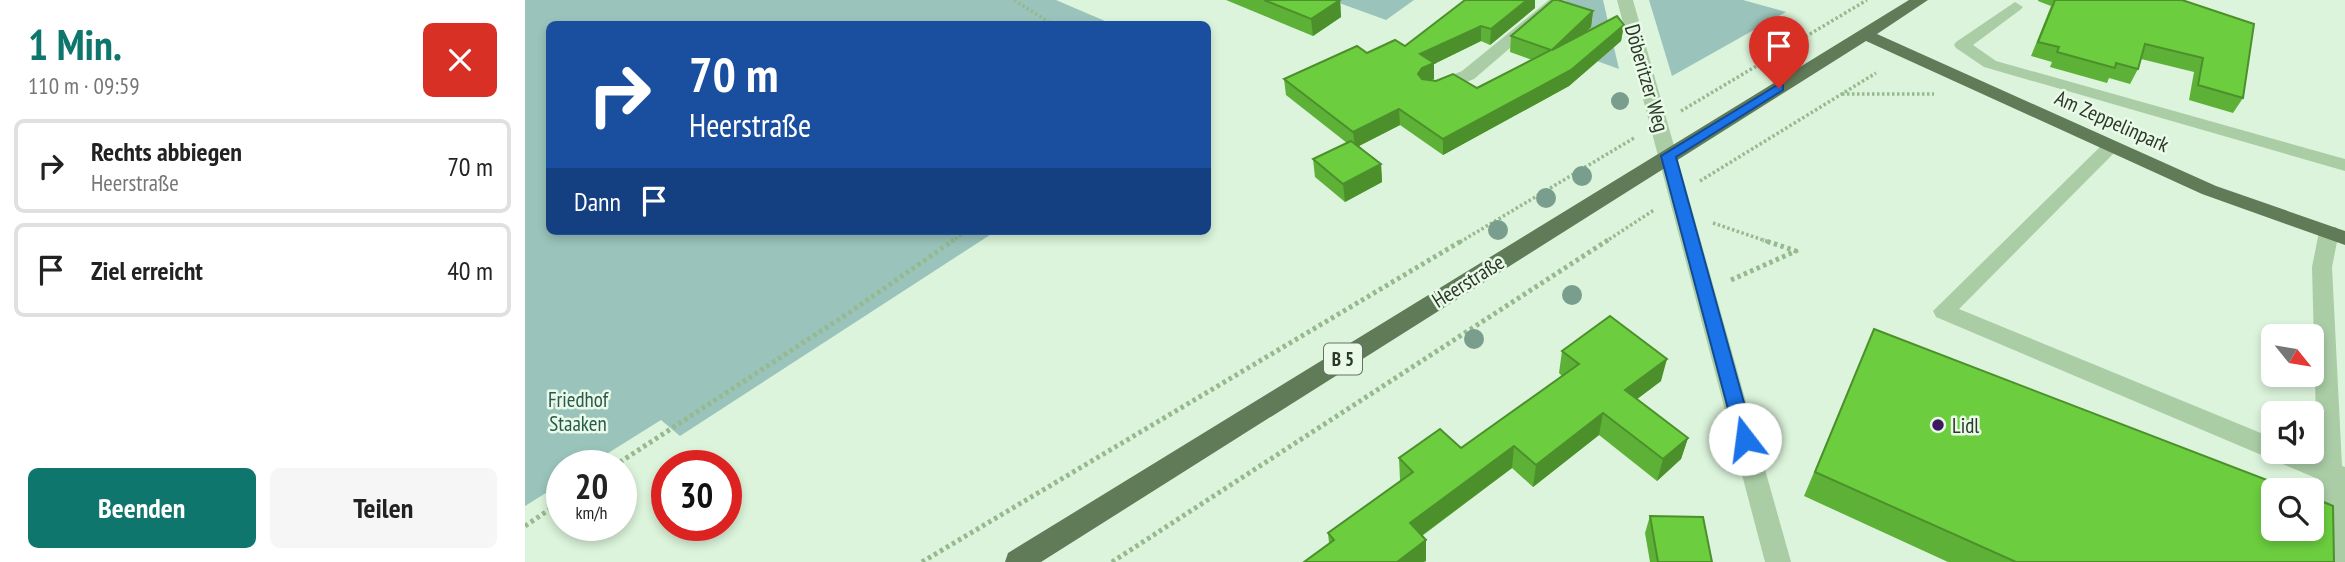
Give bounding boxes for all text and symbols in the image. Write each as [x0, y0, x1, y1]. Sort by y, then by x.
pin [1749, 16, 1809, 88]
text: 1 Min. [28, 17, 122, 72]
street label: Döberitzer Weg [1619, 21, 1675, 135]
button: close [423, 23, 497, 97]
icon: arrive [1760, 27, 1798, 65]
text: 70 m [689, 42, 778, 106]
icon: right [574, 49, 665, 140]
text: 110 m · 09:59 [28, 71, 140, 100]
street label: Am Zeppelinpark [2051, 84, 2173, 158]
text: Heerstraße [689, 104, 811, 146]
text: Rechts abbiegen [91, 135, 242, 168]
icon: right [32, 147, 70, 185]
text: 70 m [447, 150, 493, 183]
text: Heerstraße [91, 168, 179, 197]
icon: arrive [635, 182, 673, 220]
text: Dann [574, 185, 621, 218]
street label: Heerstraße [1427, 248, 1509, 314]
icon: arrive [32, 251, 70, 289]
text: Ziel erreicht [91, 254, 203, 287]
text: 40 m [447, 254, 493, 287]
north arrow [2261, 324, 2324, 387]
map controls [2261, 324, 2324, 541]
road number: B 5 [1324, 344, 1362, 374]
park label: Friedhof Staaken [548, 386, 609, 437]
button: sound [2261, 401, 2324, 464]
position arrow [1708, 402, 1782, 476]
place label: Lidl [1952, 412, 1979, 439]
marker: Lidl [1930, 417, 1946, 433]
speed limit sign: 30 [651, 450, 742, 541]
text: 20 [575, 463, 608, 509]
button: Beenden [28, 468, 256, 548]
button: Teilen [270, 468, 497, 548]
button: search [2261, 478, 2324, 541]
text: km/h [576, 501, 607, 524]

